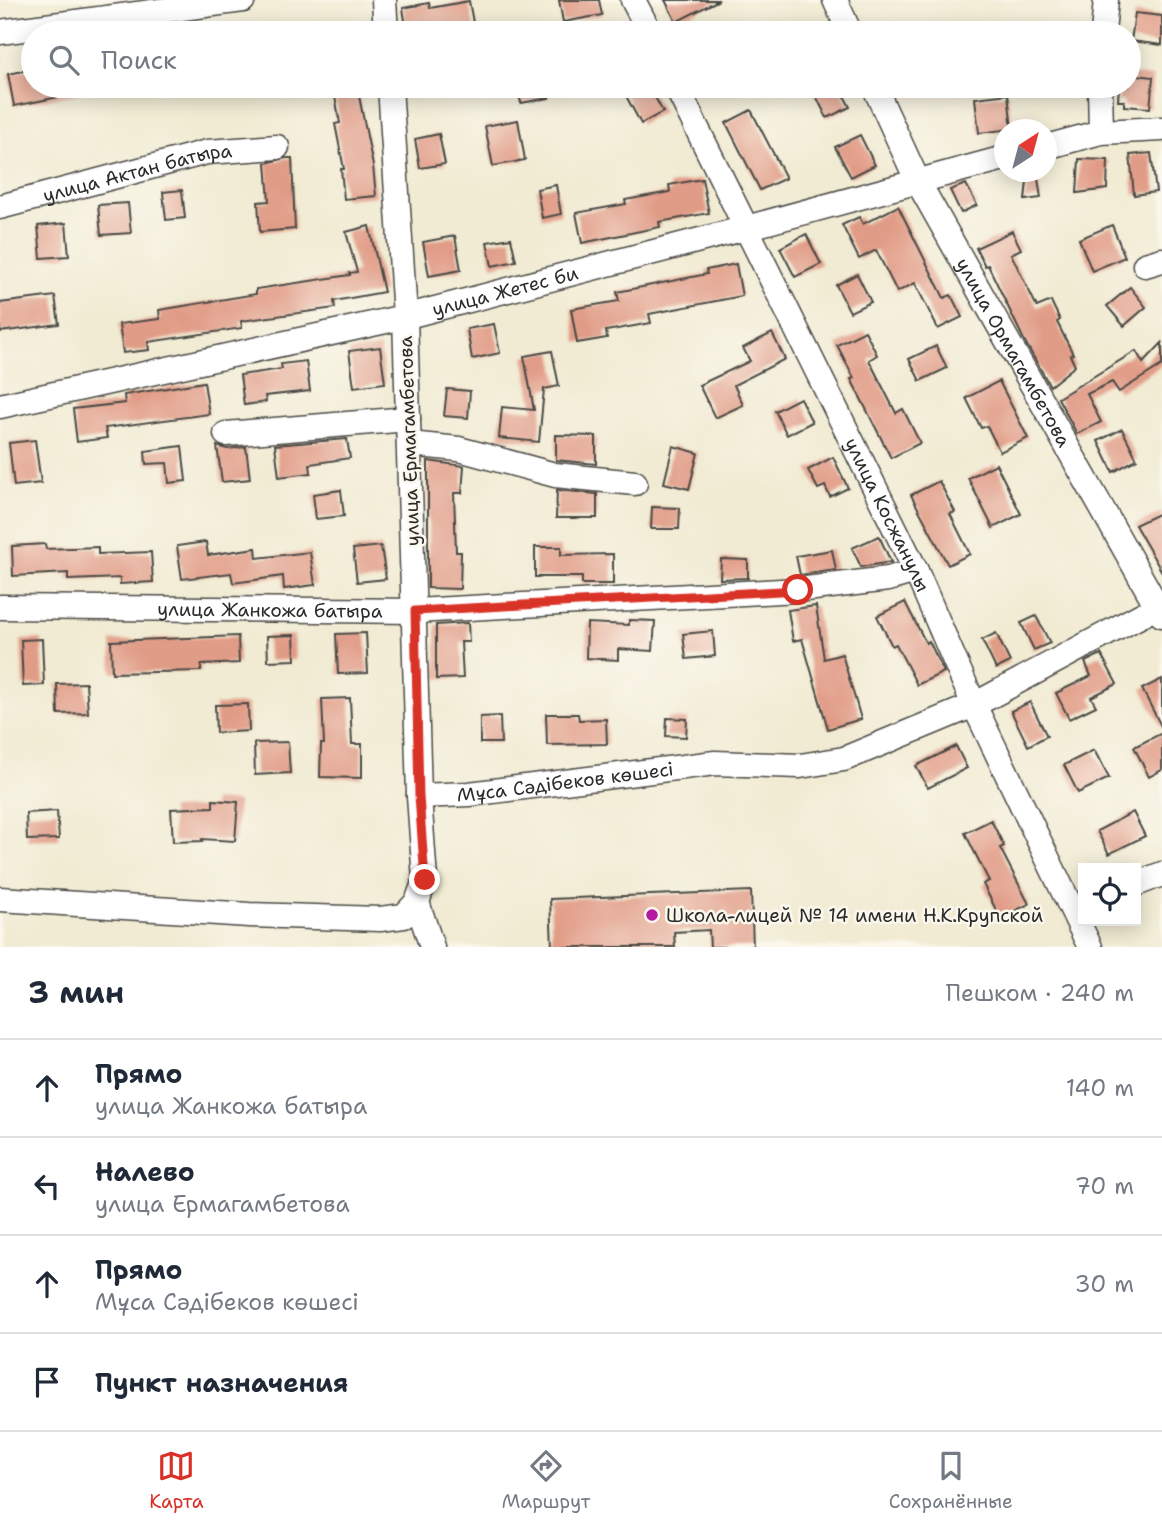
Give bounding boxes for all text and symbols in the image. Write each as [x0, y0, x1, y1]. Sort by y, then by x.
search box [21, 21, 1141, 98]
icon: search [45, 41, 83, 79]
text: Поиск [101, 42, 177, 77]
north arrow [994, 119, 1057, 182]
street label: улица Актан батыра [40, 138, 233, 208]
street label: улица Ормагамбетова [951, 253, 1077, 451]
street label: улица Жетес би [429, 260, 581, 322]
street label: улица Ермагамбетова [393, 335, 425, 547]
street label: улица Косжанулы [839, 433, 936, 595]
route start [782, 574, 813, 605]
street label: улица Жанкожа батыра [157, 596, 383, 623]
street label: Мұса Сәдібеков көшесі [456, 756, 675, 807]
map controls [1078, 863, 1141, 926]
button: locate [1078, 863, 1141, 926]
route end [409, 864, 440, 895]
place label: Школа-лицей № 14 имени Н.К.Крупской [666, 903, 1043, 928]
marker: Школа-лицей № 14 имени Н.К.Крупской [644, 907, 660, 923]
text: 3 мин [28, 972, 124, 1013]
text: Пешком · 240 m [946, 978, 1134, 1008]
text: Прямо [95, 1056, 183, 1091]
icon: ahead [28, 1069, 66, 1107]
text: 140 m [1066, 1073, 1134, 1103]
text: улица Жанкожа батыра [95, 1091, 367, 1121]
text: Налево [95, 1154, 195, 1189]
icon: left [28, 1167, 66, 1205]
text: 70 m [1075, 1171, 1134, 1201]
text: улица Ермагамбетова [95, 1189, 350, 1219]
text: Прямо [95, 1252, 183, 1287]
icon: ahead [28, 1265, 66, 1303]
text: 30 m [1075, 1269, 1134, 1299]
text: Мұса Сәдібеков көшесі [95, 1287, 359, 1317]
icon: arrive [28, 1363, 66, 1401]
text: Пункт назначения [95, 1365, 348, 1400]
tab: Карта [149, 1447, 204, 1514]
tab: Маршрут [502, 1447, 590, 1514]
tab: Сохранённые [889, 1447, 1013, 1514]

